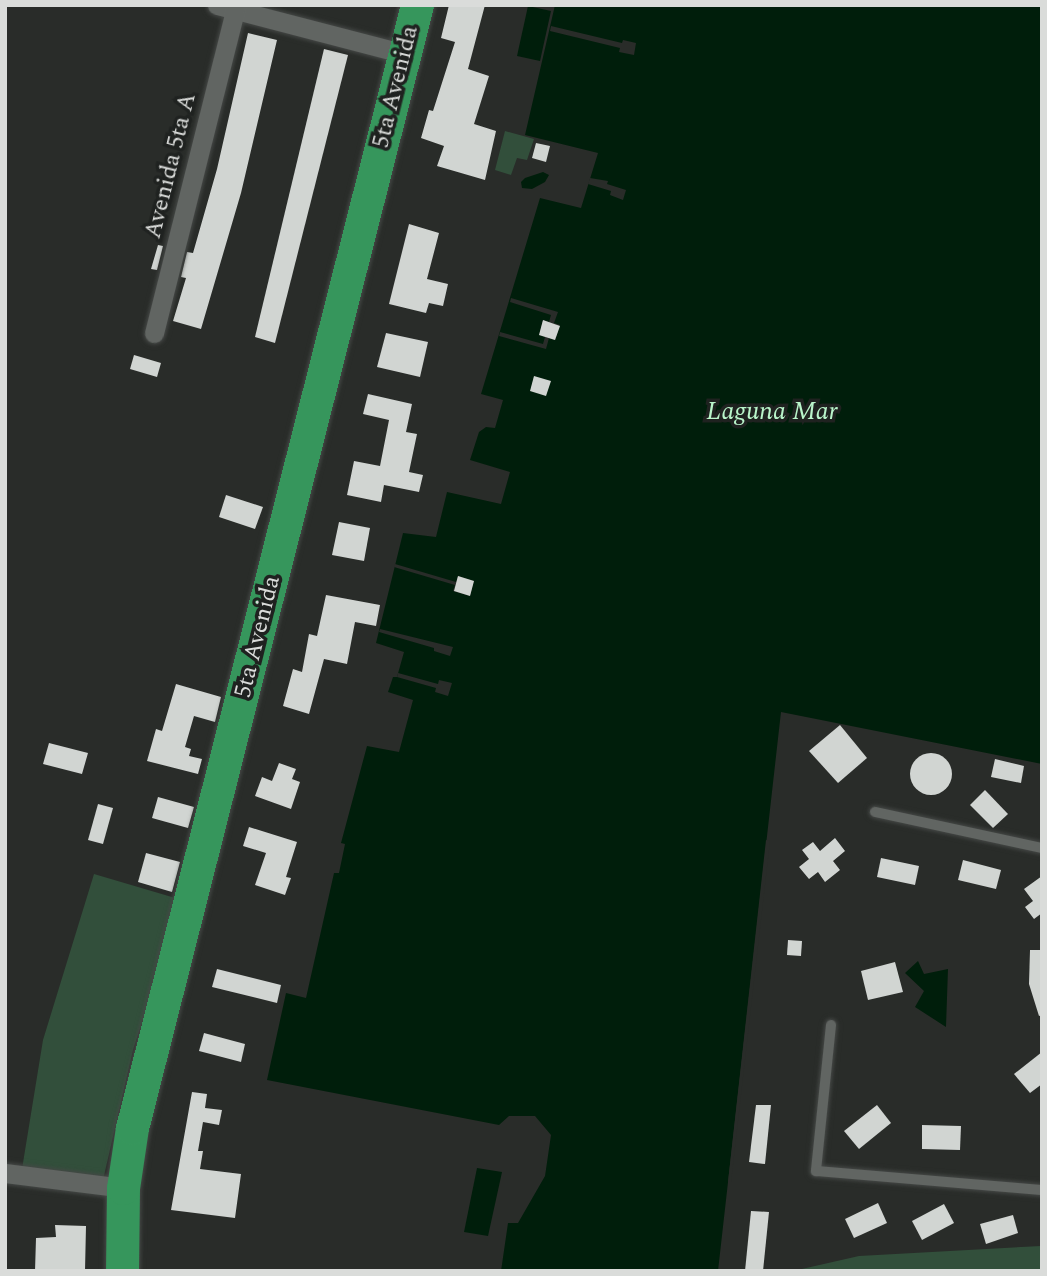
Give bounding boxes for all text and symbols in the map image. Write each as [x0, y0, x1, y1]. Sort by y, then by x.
street label: 5ta Avenida [367, 23, 425, 151]
street label: Avenida 5ta A [139, 90, 203, 242]
water label: Laguna Mar [706, 396, 838, 428]
street label: 5ta Avenida [229, 573, 287, 701]

